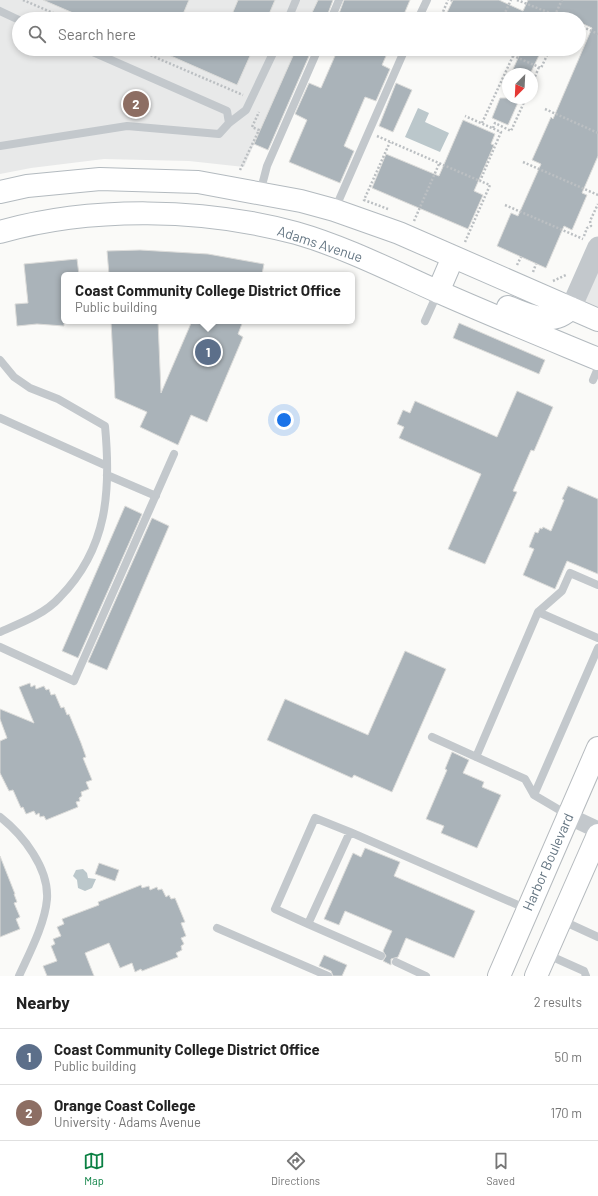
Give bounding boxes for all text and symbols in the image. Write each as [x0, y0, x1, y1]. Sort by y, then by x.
search box [12, 12, 586, 56]
icon: search [26, 23, 48, 45]
text: Search here [58, 25, 136, 43]
north arrow [502, 68, 538, 104]
pin: 2 [123, 89, 149, 119]
street label: Adams Avenue [275, 222, 365, 265]
popup [61, 272, 355, 324]
text: Coast Community College District Office [75, 281, 341, 299]
text: Public building [75, 299, 157, 315]
pin: 1 [195, 337, 221, 367]
your location [274, 410, 294, 430]
street label: Harbor Boulevard [518, 810, 577, 913]
text: Nearby [16, 992, 70, 1012]
text: 2 results [534, 994, 582, 1010]
text: Coast Community College District Office [54, 1040, 320, 1058]
text: 1 [27, 1049, 31, 1065]
text: 50 m [555, 1049, 582, 1065]
text: Public building [54, 1058, 136, 1074]
text: Orange Coast College [54, 1096, 196, 1114]
text: 2 [25, 1105, 33, 1121]
text: 170 m [551, 1105, 582, 1121]
text: University · Adams Avenue [54, 1114, 201, 1130]
tab: Map [83, 1150, 105, 1187]
tab: Directions [271, 1150, 320, 1187]
tab: Saved [486, 1150, 515, 1187]

